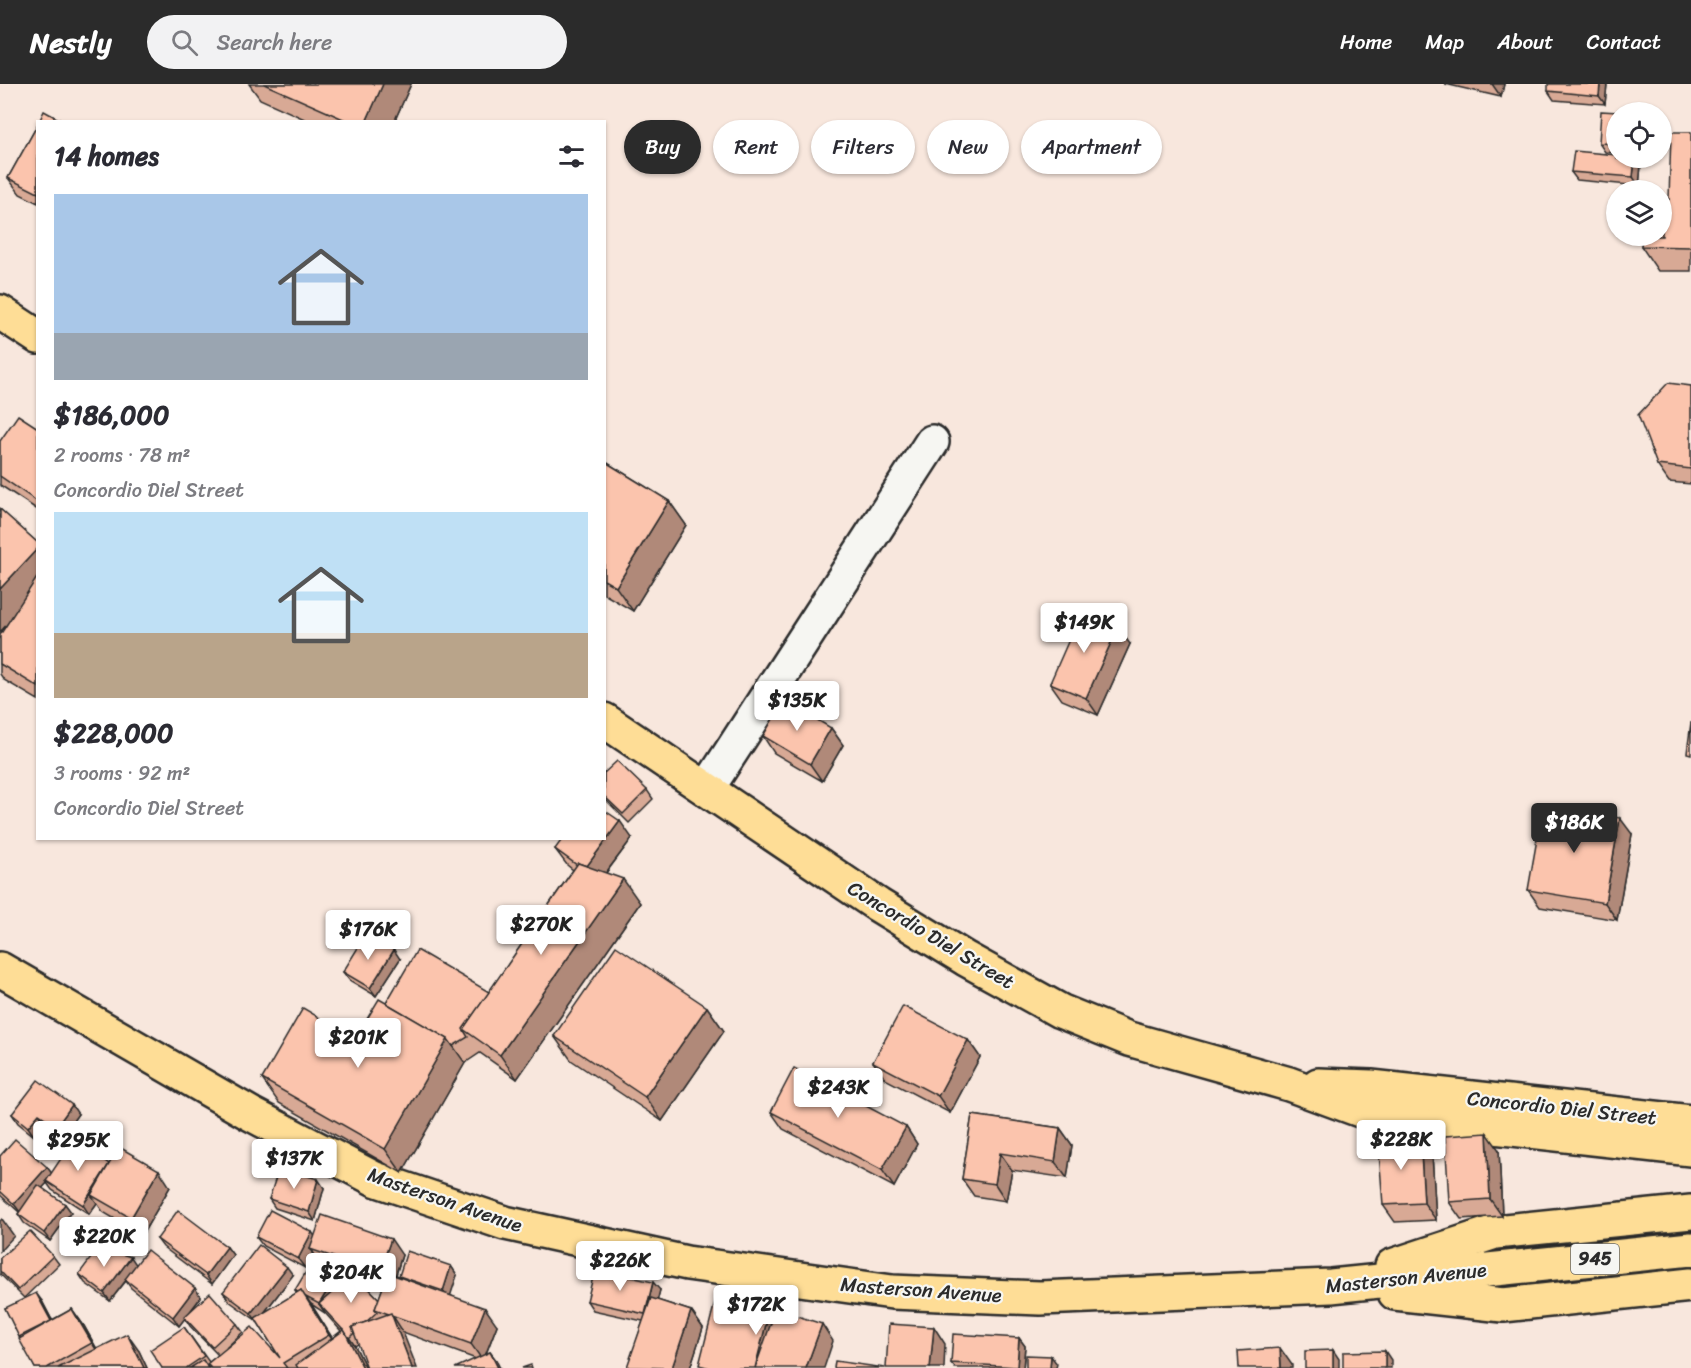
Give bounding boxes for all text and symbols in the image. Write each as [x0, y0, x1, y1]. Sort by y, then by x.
search box [147, 15, 567, 69]
text: Nestly [30, 18, 111, 67]
text: Search here [216, 23, 332, 62]
text: Home [1340, 23, 1392, 61]
text: Map [1425, 23, 1464, 61]
text: About [1497, 23, 1554, 61]
text: Contact [1587, 23, 1661, 61]
icon: search [168, 26, 201, 59]
map controls [1606, 102, 1672, 246]
button: locate [1606, 102, 1672, 168]
chip: Buy [624, 120, 701, 174]
chip: Rent [713, 120, 799, 174]
chip: Filters [811, 120, 915, 174]
chip: New [927, 120, 1009, 174]
chip: Apartment [1021, 120, 1162, 174]
text: 14 homes [54, 133, 159, 179]
icon: filters [555, 140, 588, 173]
button: layers [1606, 180, 1672, 246]
icon: home [267, 233, 375, 341]
text: $186,000 [54, 392, 169, 438]
text: 2 rooms · 78 m² [54, 438, 190, 473]
text: Concordio Diel Street [54, 473, 244, 508]
icon: home [267, 551, 375, 659]
pin: $149K [1042, 603, 1126, 654]
text: $149K [1055, 605, 1113, 640]
pin: $135K [755, 681, 839, 732]
text: $135K [768, 683, 826, 718]
text: $228,000 [54, 710, 173, 756]
text: 3 rooms · 92 m² [54, 756, 190, 791]
text: Concordio Diel Street [54, 791, 244, 826]
pin: $186K [1532, 803, 1616, 854]
text: $186K [1545, 805, 1603, 840]
street label: Concordio Diel Street [841, 871, 1022, 999]
pin: $270K [499, 905, 583, 956]
text: $270K [510, 907, 572, 942]
pin: $176K [326, 910, 410, 961]
text: $176K [340, 912, 396, 947]
pin: $201K [316, 1018, 400, 1069]
text: $201K [329, 1020, 387, 1055]
pin: $243K [796, 1068, 880, 1119]
text: $243K [808, 1070, 868, 1105]
street label: Concordio Diel Street [1466, 1081, 1659, 1135]
pin: $228K [1359, 1120, 1443, 1171]
pin: $295K [36, 1121, 120, 1172]
text: $228K [1371, 1122, 1431, 1157]
text: $295K [47, 1123, 109, 1158]
pin: $137K [252, 1139, 336, 1190]
text: $137K [266, 1141, 322, 1176]
street label: Masterson Avenue [363, 1157, 527, 1243]
pin: $220K [62, 1217, 146, 1268]
text: $220K [73, 1219, 135, 1254]
pin: $226K [578, 1241, 662, 1292]
text: $226K [590, 1243, 650, 1278]
road number: 945 [1571, 1244, 1619, 1274]
street label: Masterson Avenue [1324, 1252, 1489, 1304]
pin: $204K [309, 1253, 393, 1304]
text: $204K [320, 1255, 382, 1290]
street label: Masterson Avenue [839, 1267, 1003, 1313]
pin: $172K [714, 1285, 798, 1336]
text: $172K [727, 1287, 785, 1322]

